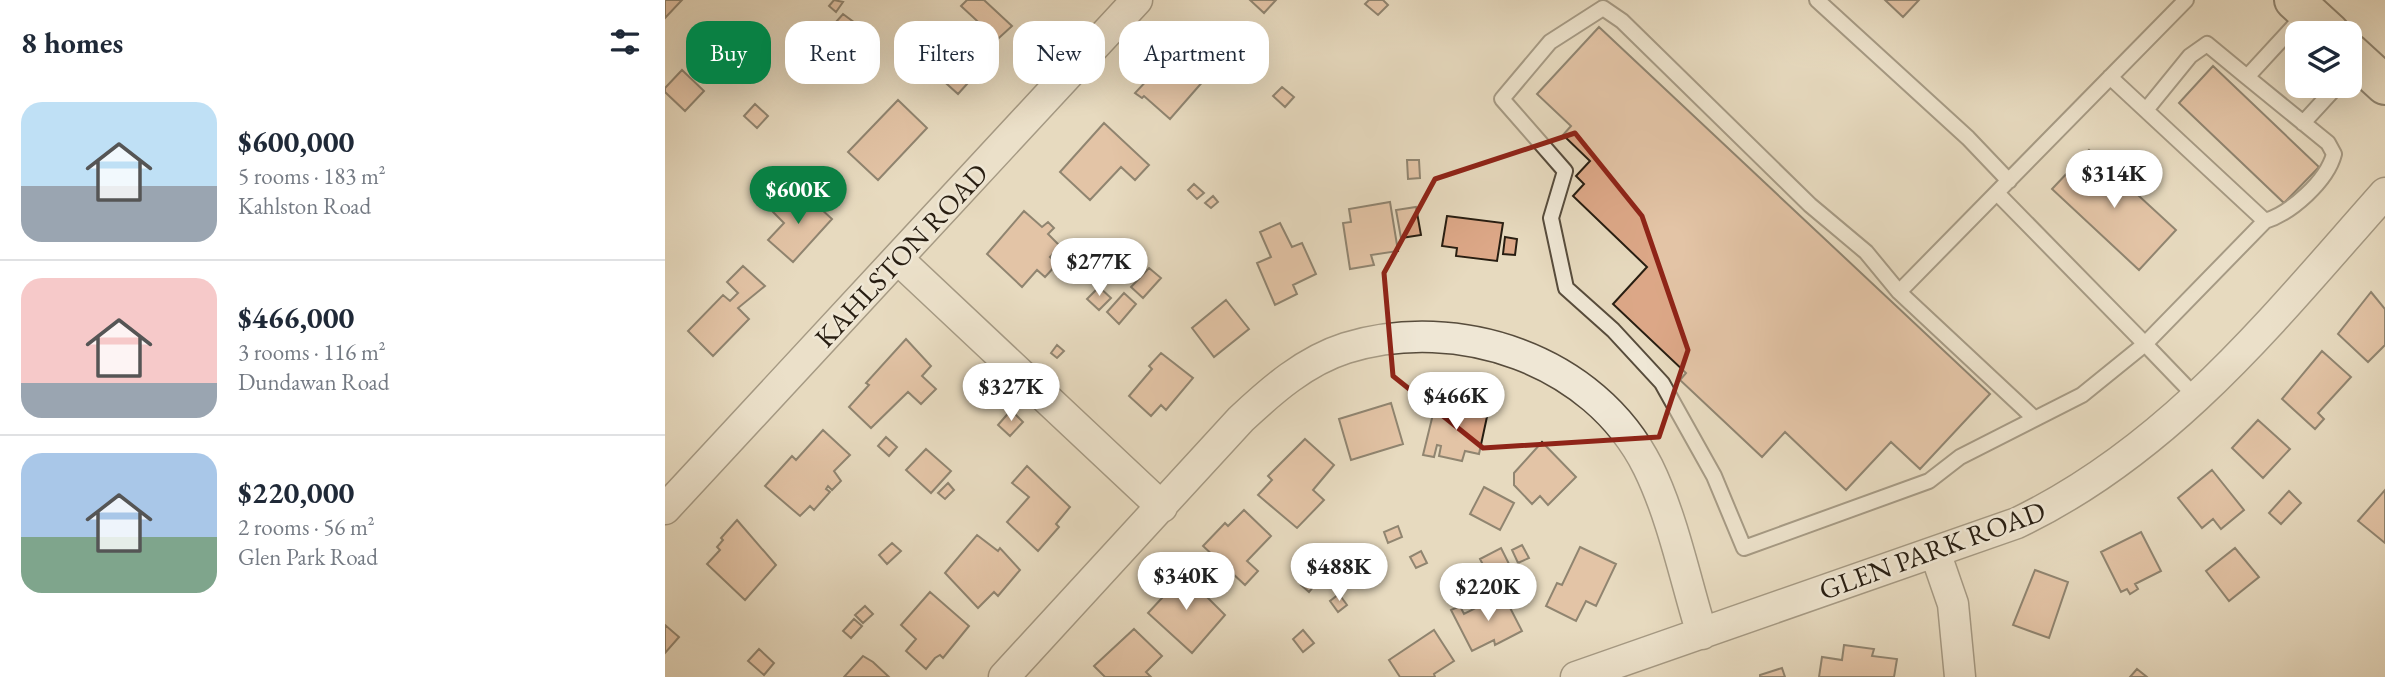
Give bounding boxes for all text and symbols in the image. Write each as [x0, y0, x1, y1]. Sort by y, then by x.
chip: Buy [686, 21, 771, 84]
chip: Rent [785, 21, 880, 84]
chip: Filters [894, 21, 999, 84]
chip: New [1013, 21, 1105, 84]
chip: Apartment [1119, 21, 1269, 84]
map controls [2285, 21, 2362, 98]
button: layers [2285, 21, 2362, 98]
text: 8 homes [21, 23, 123, 62]
icon: filters [606, 23, 644, 61]
text: $600,000 [238, 122, 354, 161]
icon: home [77, 130, 161, 214]
pin: $314K [2065, 150, 2163, 210]
street label: KAHLSTON ROAD [806, 155, 996, 355]
text: $314K [2082, 158, 2146, 188]
text: 5 rooms · 183 m² [238, 161, 386, 191]
pin: $600K [749, 166, 847, 226]
text: $600K [766, 174, 830, 204]
text: Kahlston Road [238, 191, 371, 221]
pin: $277K [1050, 238, 1148, 298]
text: $277K [1067, 246, 1131, 276]
text: $466,000 [238, 298, 354, 337]
icon: home [77, 306, 161, 390]
text: 3 rooms · 116 m² [238, 337, 386, 367]
pin: $327K [962, 364, 1060, 423]
text: Dundawan Road [238, 367, 389, 397]
text: $327K [979, 371, 1043, 401]
pin: $466K [1407, 372, 1505, 432]
text: $466K [1424, 380, 1488, 410]
text: $220,000 [238, 473, 354, 512]
icon: home [77, 481, 161, 565]
street label: GLEN PARK ROAD [1814, 492, 2050, 608]
text: 2 rooms · 56 m² [238, 512, 375, 542]
text: Glen Park Road [238, 542, 378, 572]
pin: $488K [1290, 544, 1388, 603]
text: $488K [1307, 551, 1371, 581]
pin: $340K [1137, 552, 1235, 612]
text: $340K [1154, 560, 1218, 590]
pin: $220K [1439, 564, 1537, 623]
text: $220K [1456, 571, 1520, 601]

